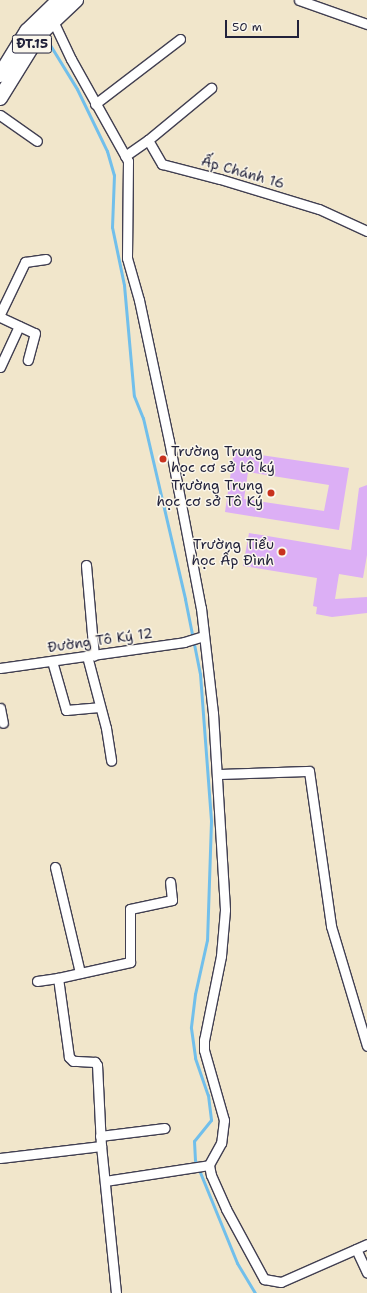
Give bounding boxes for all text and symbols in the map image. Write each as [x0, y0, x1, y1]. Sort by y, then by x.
scale bar [227, 12, 301, 38]
text: 50 m [232, 19, 262, 35]
road number: ĐT.15 [11, 33, 53, 55]
street label: Ấp Chánh 16 [199, 152, 287, 192]
place label: Trường Trung học cơ sở tô ký [171, 443, 275, 476]
marker: Trường Trung học cơ sở tô ký [158, 454, 168, 464]
place label: Trường Trung học cơ sở Tô Ký [156, 477, 263, 510]
marker: Trường Trung học cơ sở Tô Ký [266, 488, 276, 498]
place label: Trường Tiểu học Ấp Đình [192, 536, 274, 568]
marker: Trường Tiểu học Ấp Đình [277, 547, 287, 557]
street label: Đường Tô Ký 12 [46, 624, 154, 656]

